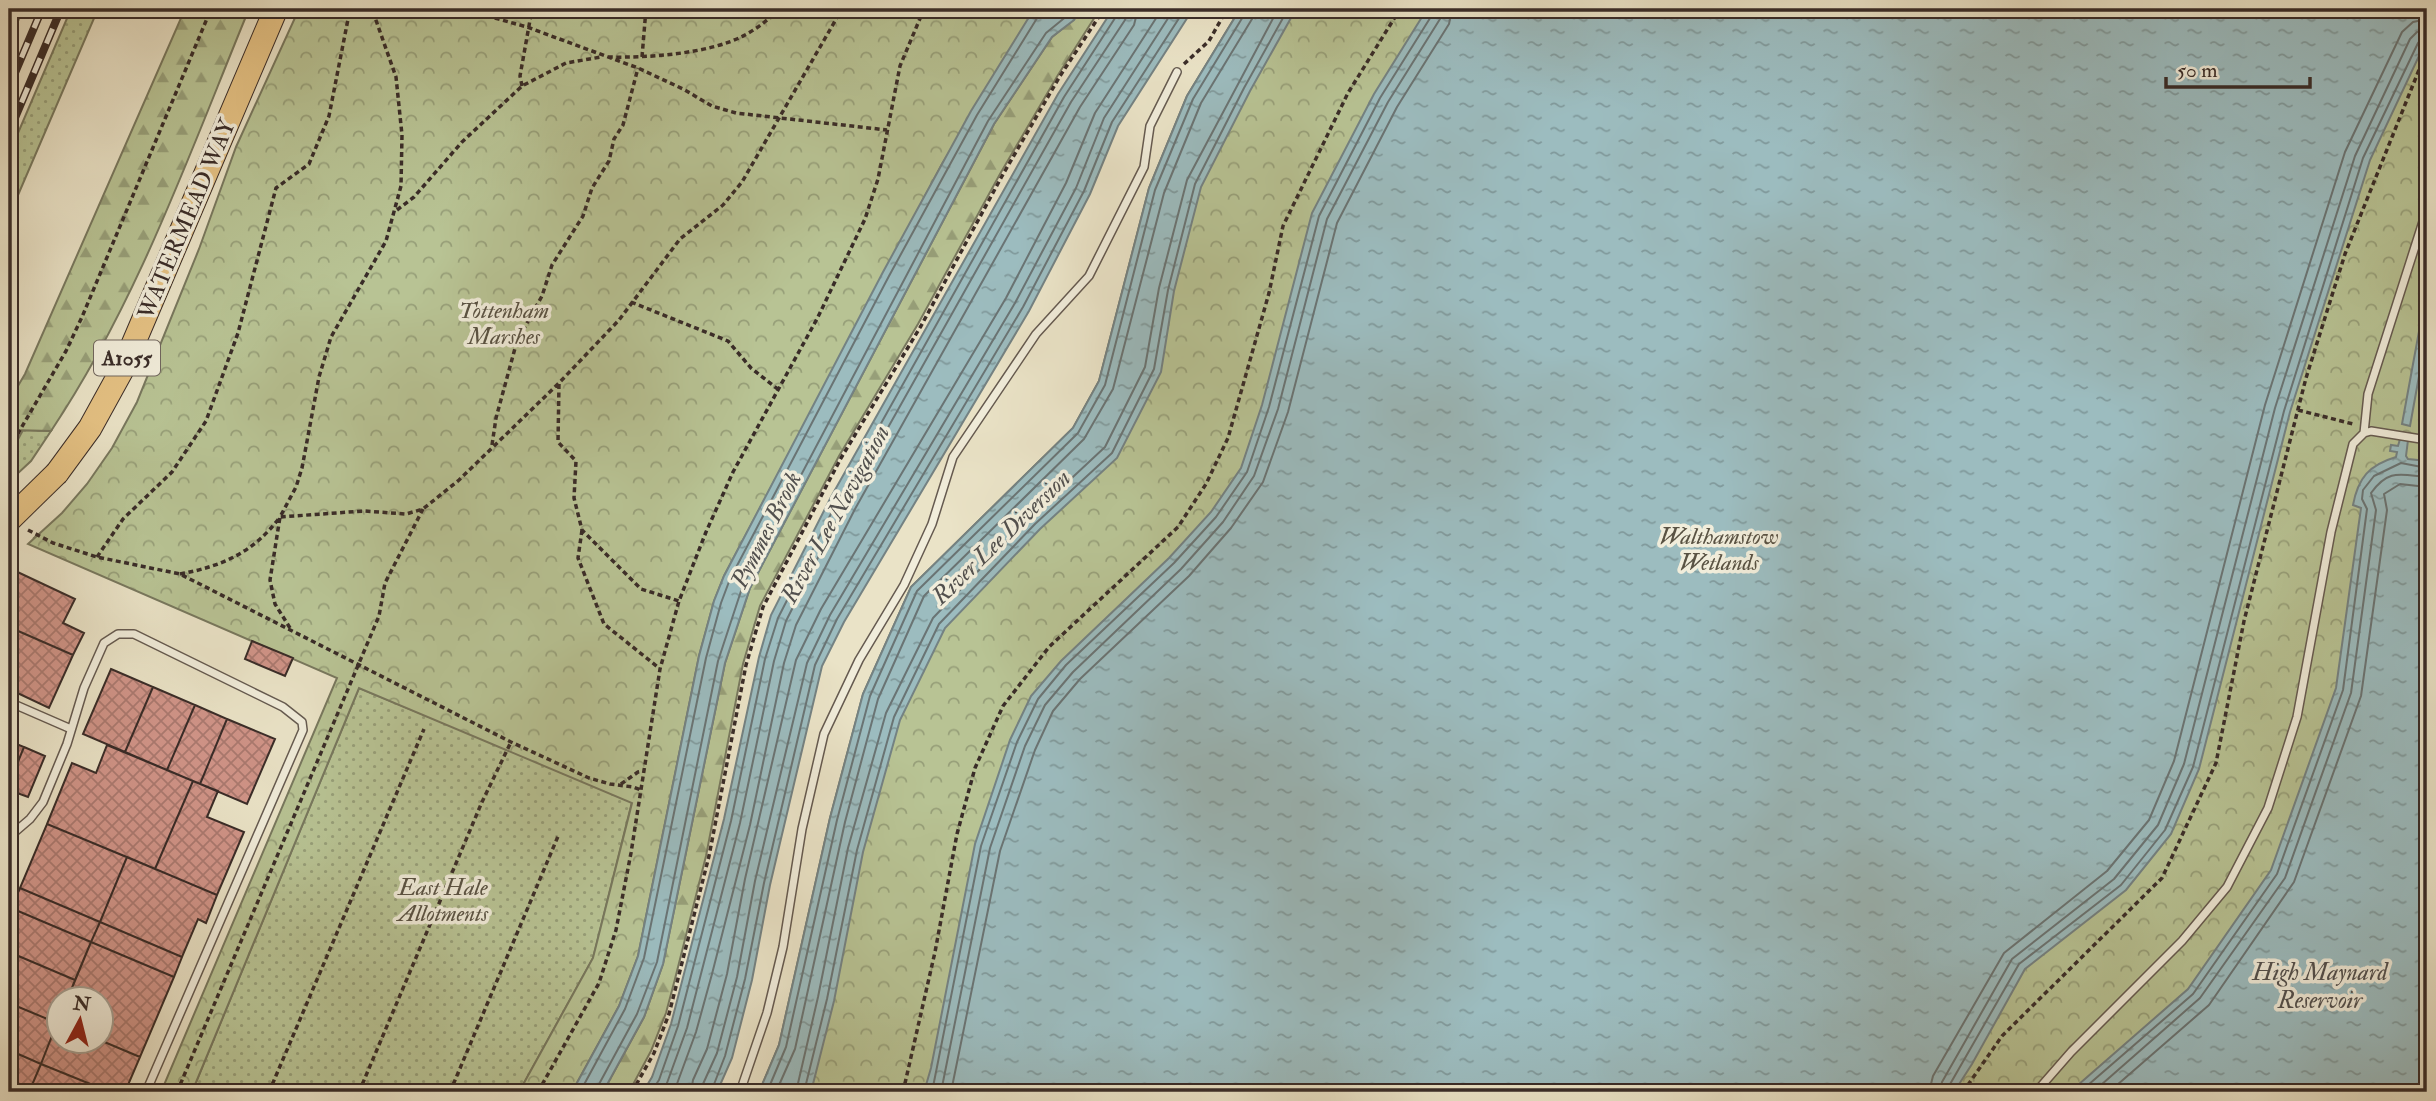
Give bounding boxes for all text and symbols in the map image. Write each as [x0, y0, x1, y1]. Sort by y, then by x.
scale bar [2166, 46, 2310, 90]
text: 50 m [2177, 57, 2218, 84]
street label: WATERMEAD WAY [131, 114, 242, 325]
park label: Tottenham Marshes [459, 296, 549, 351]
road number: A1055 [94, 340, 160, 376]
water label: River Lee Navigation [773, 420, 897, 609]
water label: River Lee Diversion [925, 463, 1077, 612]
water label: Pymmes Brook [723, 467, 809, 595]
park label: Walthamstow Wetlands [1659, 522, 1779, 577]
park label: East Hale Allotments [395, 873, 489, 928]
water label: High Maynard Reservoir [2251, 957, 2390, 1016]
north arrow [46, 986, 116, 1056]
text: N [71, 991, 93, 1017]

